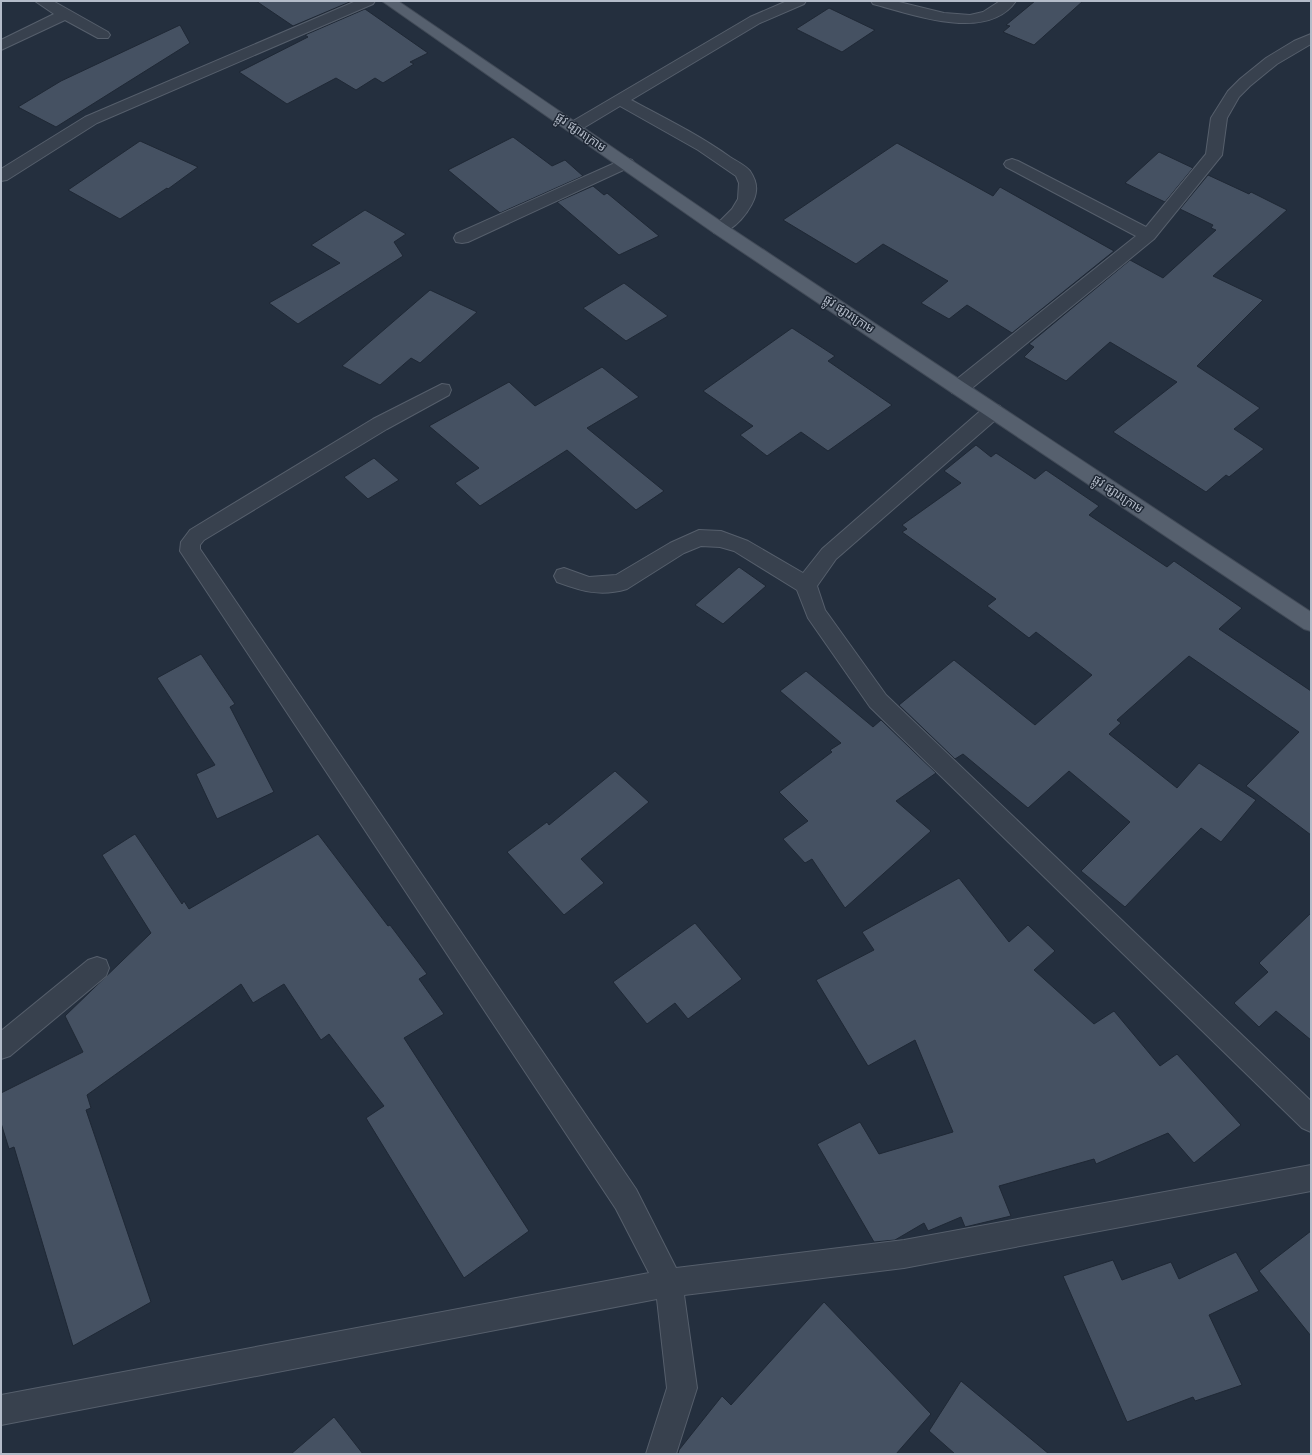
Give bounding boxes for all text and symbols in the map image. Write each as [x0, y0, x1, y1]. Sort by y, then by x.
street label: ផ្លូវ ផ្សារក្រោម [551, 109, 609, 157]
street label: ផ្លូវ ផ្សារក្រោម [819, 291, 878, 339]
street label: ផ្លូវ ផ្សារក្រោម [1088, 471, 1147, 519]

